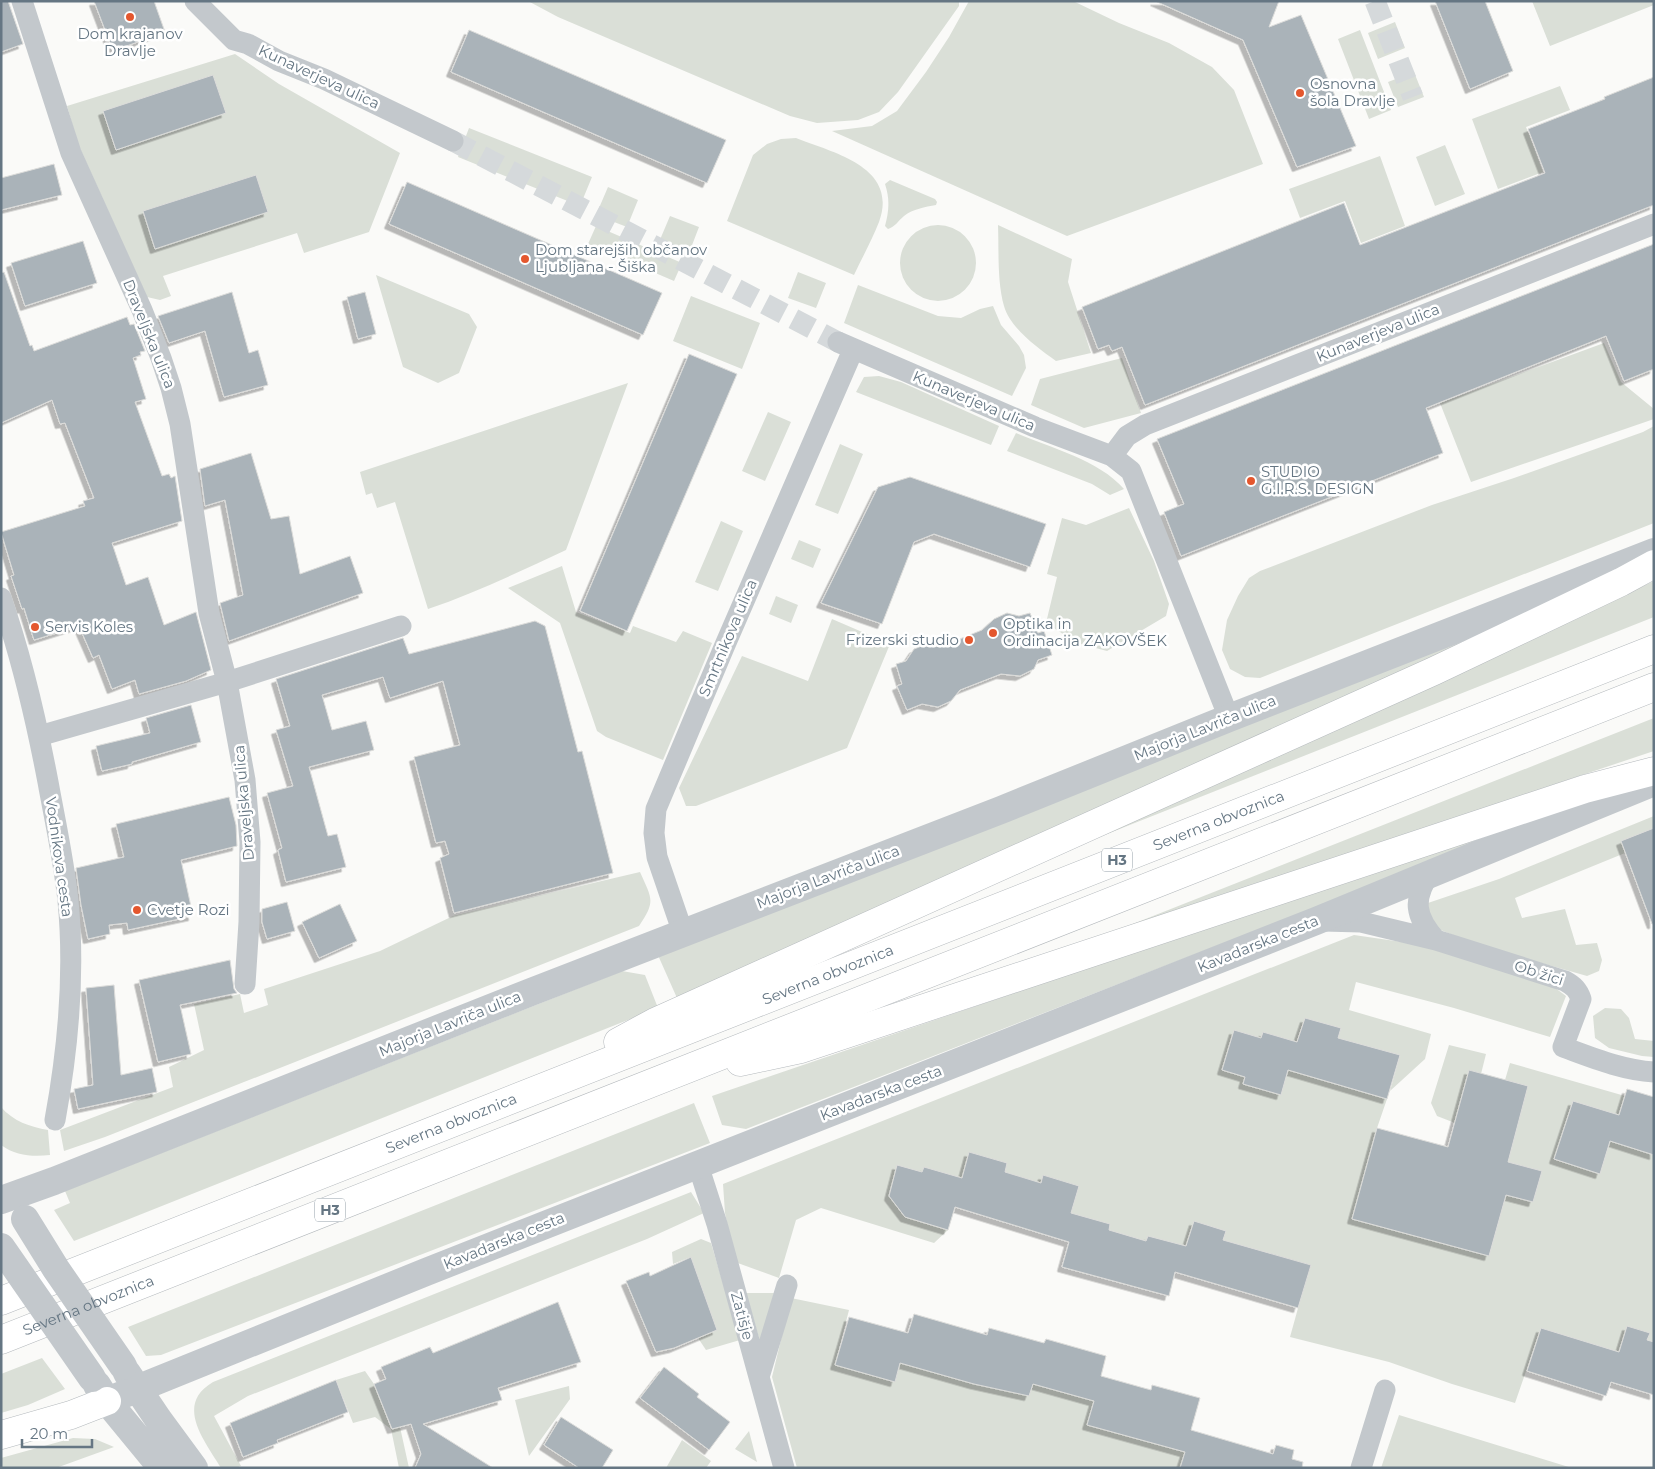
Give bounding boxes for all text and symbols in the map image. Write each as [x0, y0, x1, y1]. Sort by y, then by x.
marker: Dom krajanov Dravlje [124, 11, 136, 23]
place label: Dom krajanov Dravlje [77, 24, 183, 60]
street label: Kunaverjeva ulica [256, 40, 383, 113]
place label: Osnovna šola Dravlje [1310, 74, 1395, 110]
marker: Osnovna šola Dravlje [1294, 87, 1306, 99]
place label: Dom starejših občanov Ljubljana - Šiška [535, 240, 708, 276]
marker: Dom starejših občanov Ljubljana - Šiška [519, 253, 531, 265]
street label: Draveljska ulica [119, 276, 180, 391]
street label: Kunaverjeva ulica [1313, 299, 1442, 366]
street label: Kunaverjeva ulica [910, 366, 1038, 435]
place label: STUDIO G.I.R.S. DESIGN [1261, 462, 1374, 498]
marker: STUDIO G.I.R.S. DESIGN [1245, 475, 1257, 487]
street label: Smrtnikova ulica [694, 576, 761, 699]
place label: Optika in Ordinacija ZAKOVŠEK [1003, 614, 1167, 650]
place label: Servis Koles [45, 617, 133, 636]
marker: Servis Koles [29, 621, 41, 633]
marker: Optika in Ordinacija ZAKOVŠEK [987, 627, 999, 639]
place label: Frizerski studio [846, 630, 959, 649]
marker: Frizerski studio [963, 634, 975, 646]
street label: Majorja Lavriča ulica [1131, 690, 1279, 765]
street label: Draveljska ulica [229, 744, 258, 862]
street label: Severna obvoznica [1150, 786, 1287, 855]
street label: Vodnikova cesta [42, 796, 77, 918]
street label: Majorja Lavriča ulica [754, 840, 902, 913]
road number: H3 [1102, 848, 1132, 872]
place label: Cvetje Rozi [147, 900, 230, 919]
marker: Cvetje Rozi [131, 904, 143, 916]
street label: Kavadarska cesta [1194, 911, 1321, 977]
street label: Severna obvoznica [759, 940, 896, 1009]
street label: Ob žici [1512, 956, 1566, 989]
street label: Majorja Lavriča ulica [376, 986, 524, 1061]
street label: Kavadarska cesta [817, 1061, 944, 1125]
street label: Severna obvoznica [383, 1088, 520, 1157]
road number: H3 [315, 1198, 345, 1222]
street label: Kavadarska cesta [440, 1208, 567, 1274]
street label: Severna obvoznica [20, 1271, 157, 1339]
street label: Zatišje [727, 1290, 758, 1342]
scale bar [22, 1416, 92, 1448]
text: 20 m [30, 1424, 68, 1443]

